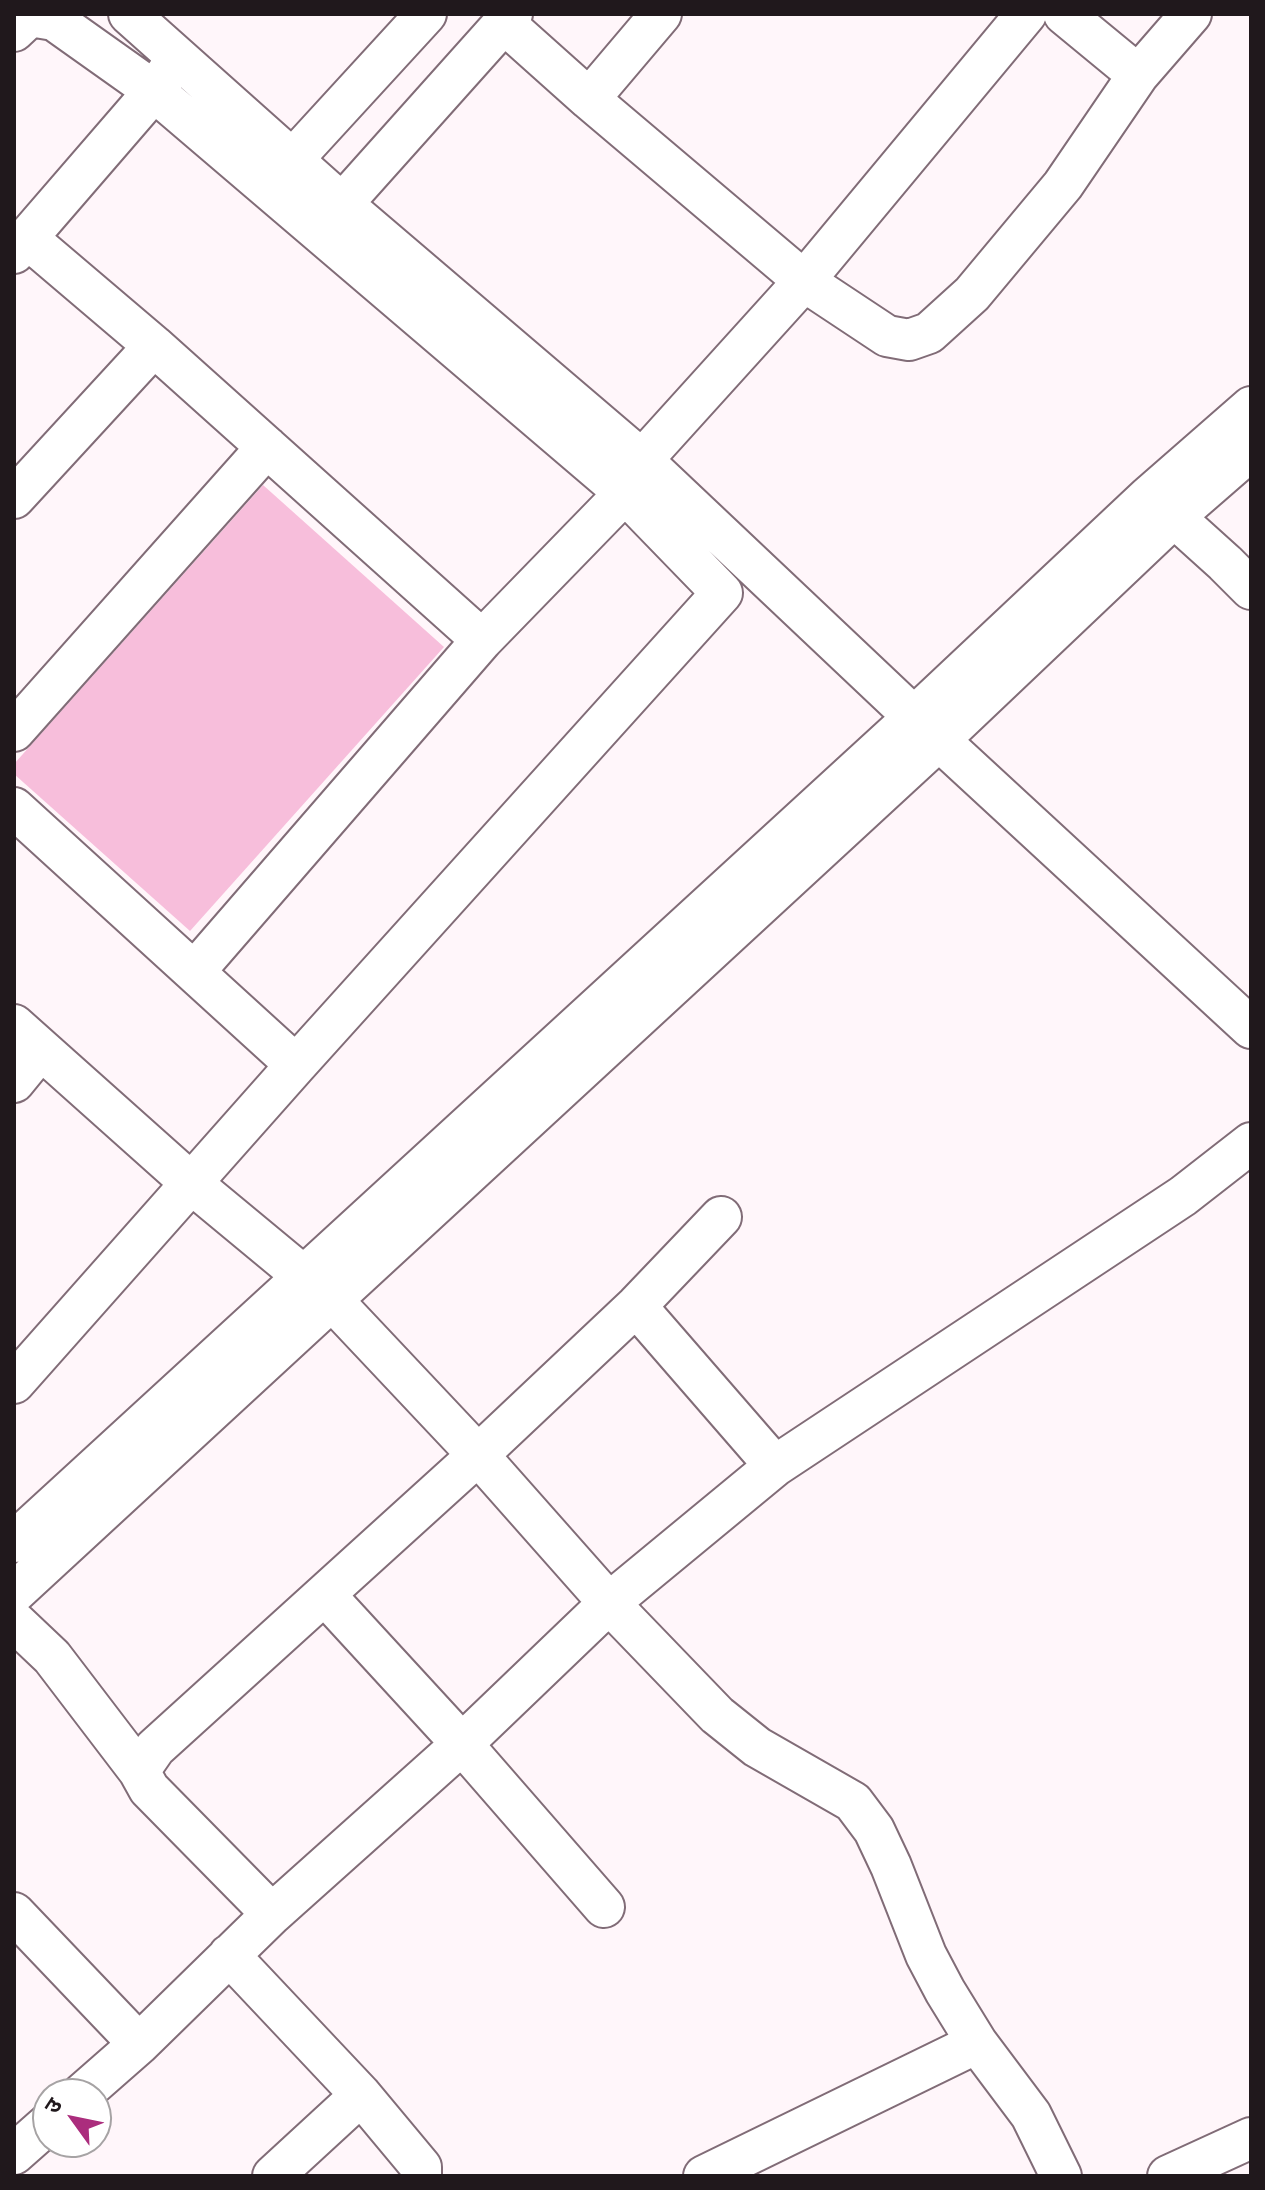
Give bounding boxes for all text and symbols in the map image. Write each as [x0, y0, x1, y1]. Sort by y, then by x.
north arrow [32, 2078, 112, 2158]
text: उ [39, 2094, 67, 2118]

